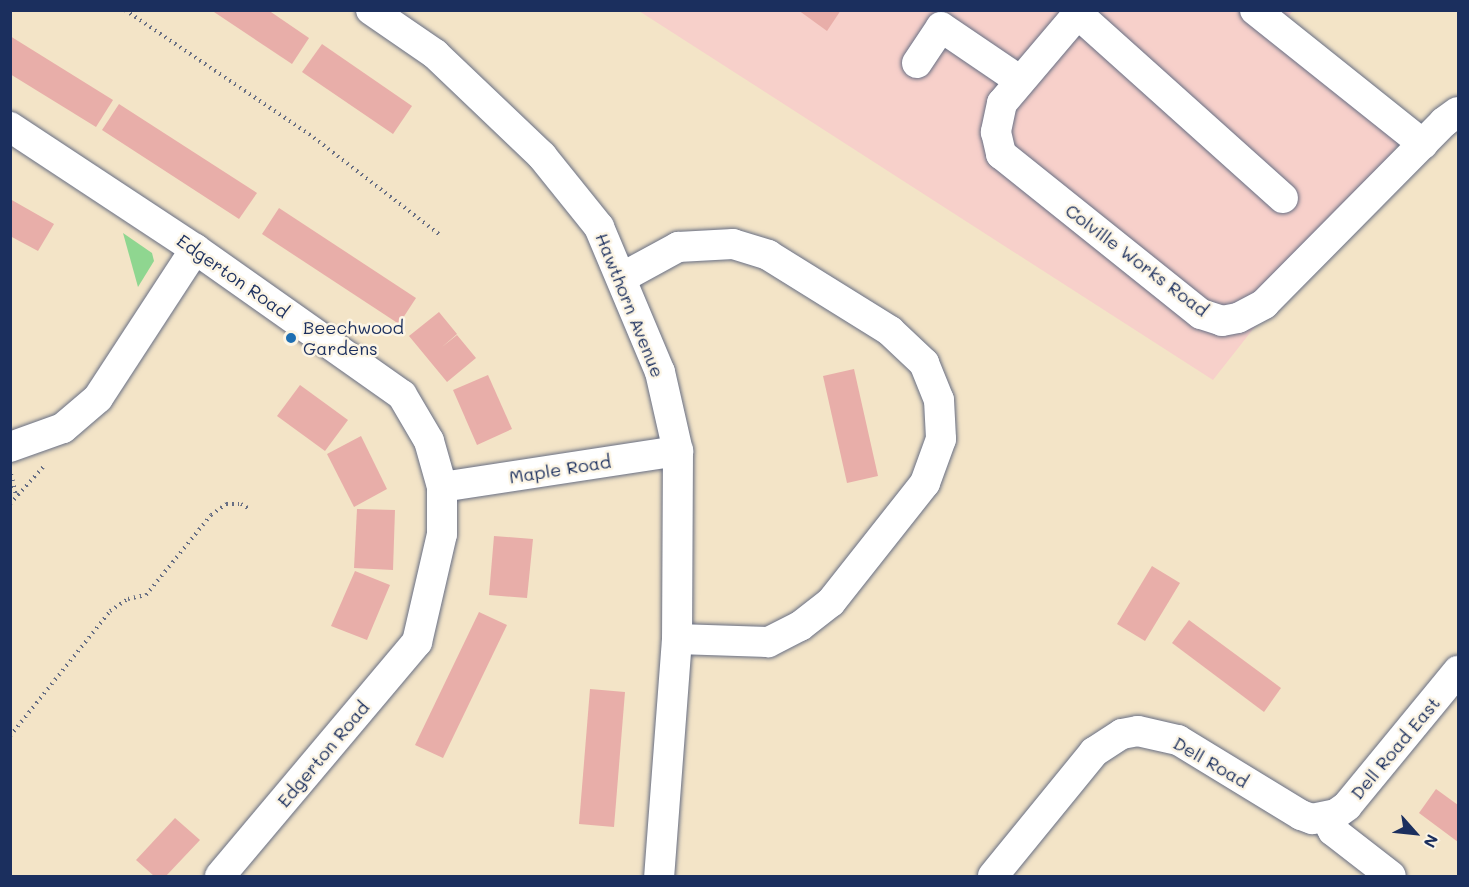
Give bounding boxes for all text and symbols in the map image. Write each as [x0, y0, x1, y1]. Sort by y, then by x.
street label: Colville Works Road [1061, 199, 1213, 321]
street label: Edgerton Road [173, 229, 293, 323]
street label: Hawthorn Avenue [591, 230, 669, 380]
place label: Beechwood Gardens [303, 317, 404, 360]
marker: Beechwood Gardens [284, 331, 298, 345]
street label: Maple Road [507, 450, 613, 488]
street label: Dell Road East [1346, 692, 1444, 804]
street label: Edgerton Road [272, 697, 374, 811]
street label: Dell Road [1170, 732, 1252, 792]
north arrow [1385, 803, 1445, 863]
text: N [1419, 831, 1444, 852]

